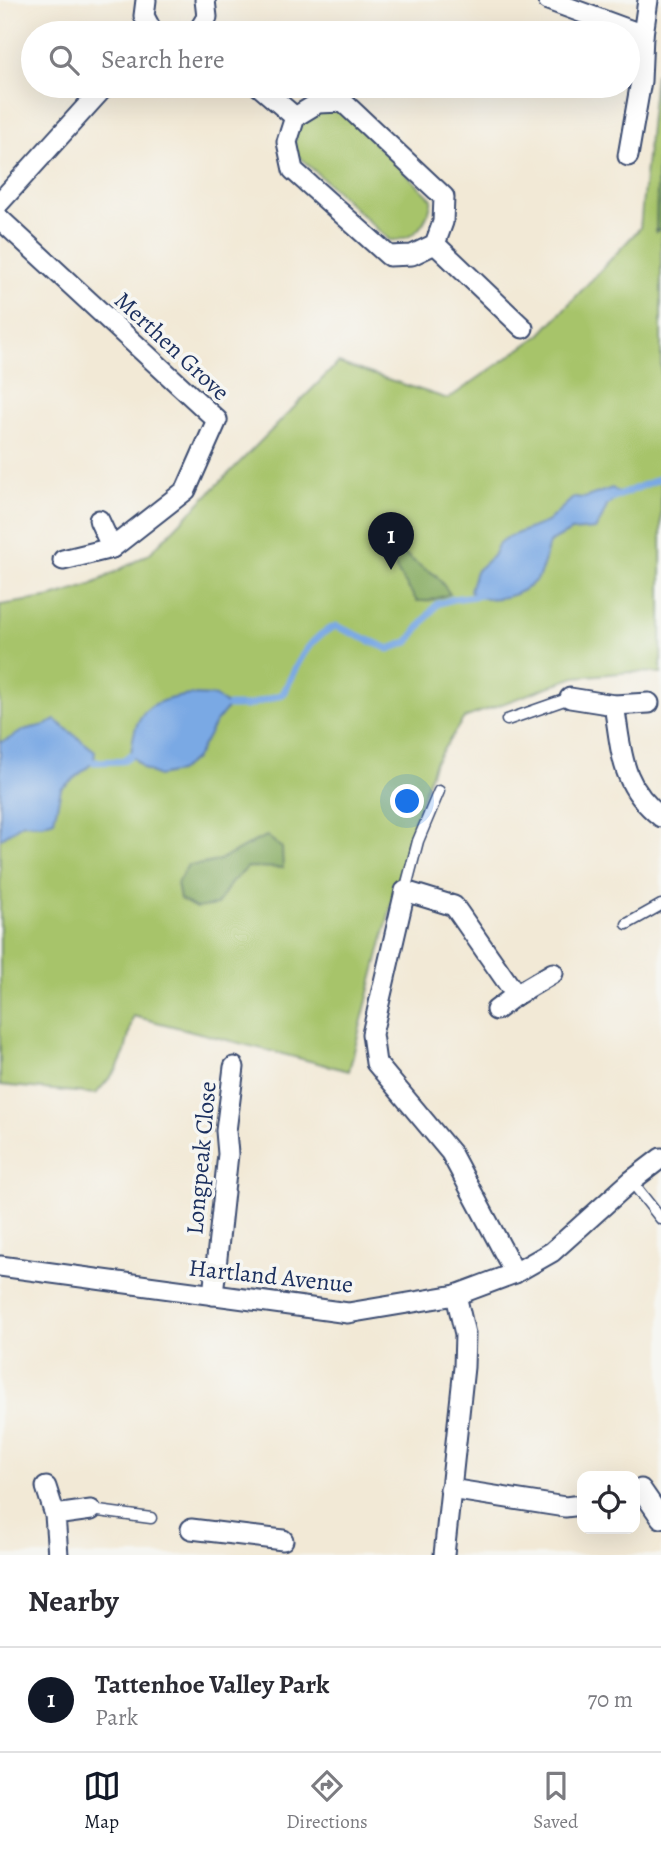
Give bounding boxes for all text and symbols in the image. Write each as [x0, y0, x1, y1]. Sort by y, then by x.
search box [21, 21, 640, 98]
icon: search [45, 41, 83, 79]
text: Search here [101, 42, 225, 77]
street label: Merthen Grove [108, 284, 236, 408]
pin: 1 [368, 512, 414, 570]
your location [390, 784, 424, 818]
street label: Longpeak Close [178, 1080, 224, 1236]
street label: Hartland Avenue [187, 1251, 355, 1301]
map controls [577, 1471, 640, 1534]
button: locate [577, 1471, 640, 1534]
text: Nearby [28, 1581, 119, 1621]
text: Tattenhoe Valley Park [95, 1667, 329, 1702]
text: 1 [47, 1684, 55, 1715]
text: 70 m [587, 1684, 633, 1715]
text: Park [95, 1702, 138, 1733]
tab: Map [83, 1767, 121, 1835]
tab: Directions [286, 1767, 368, 1835]
tab: Saved [533, 1767, 578, 1835]

